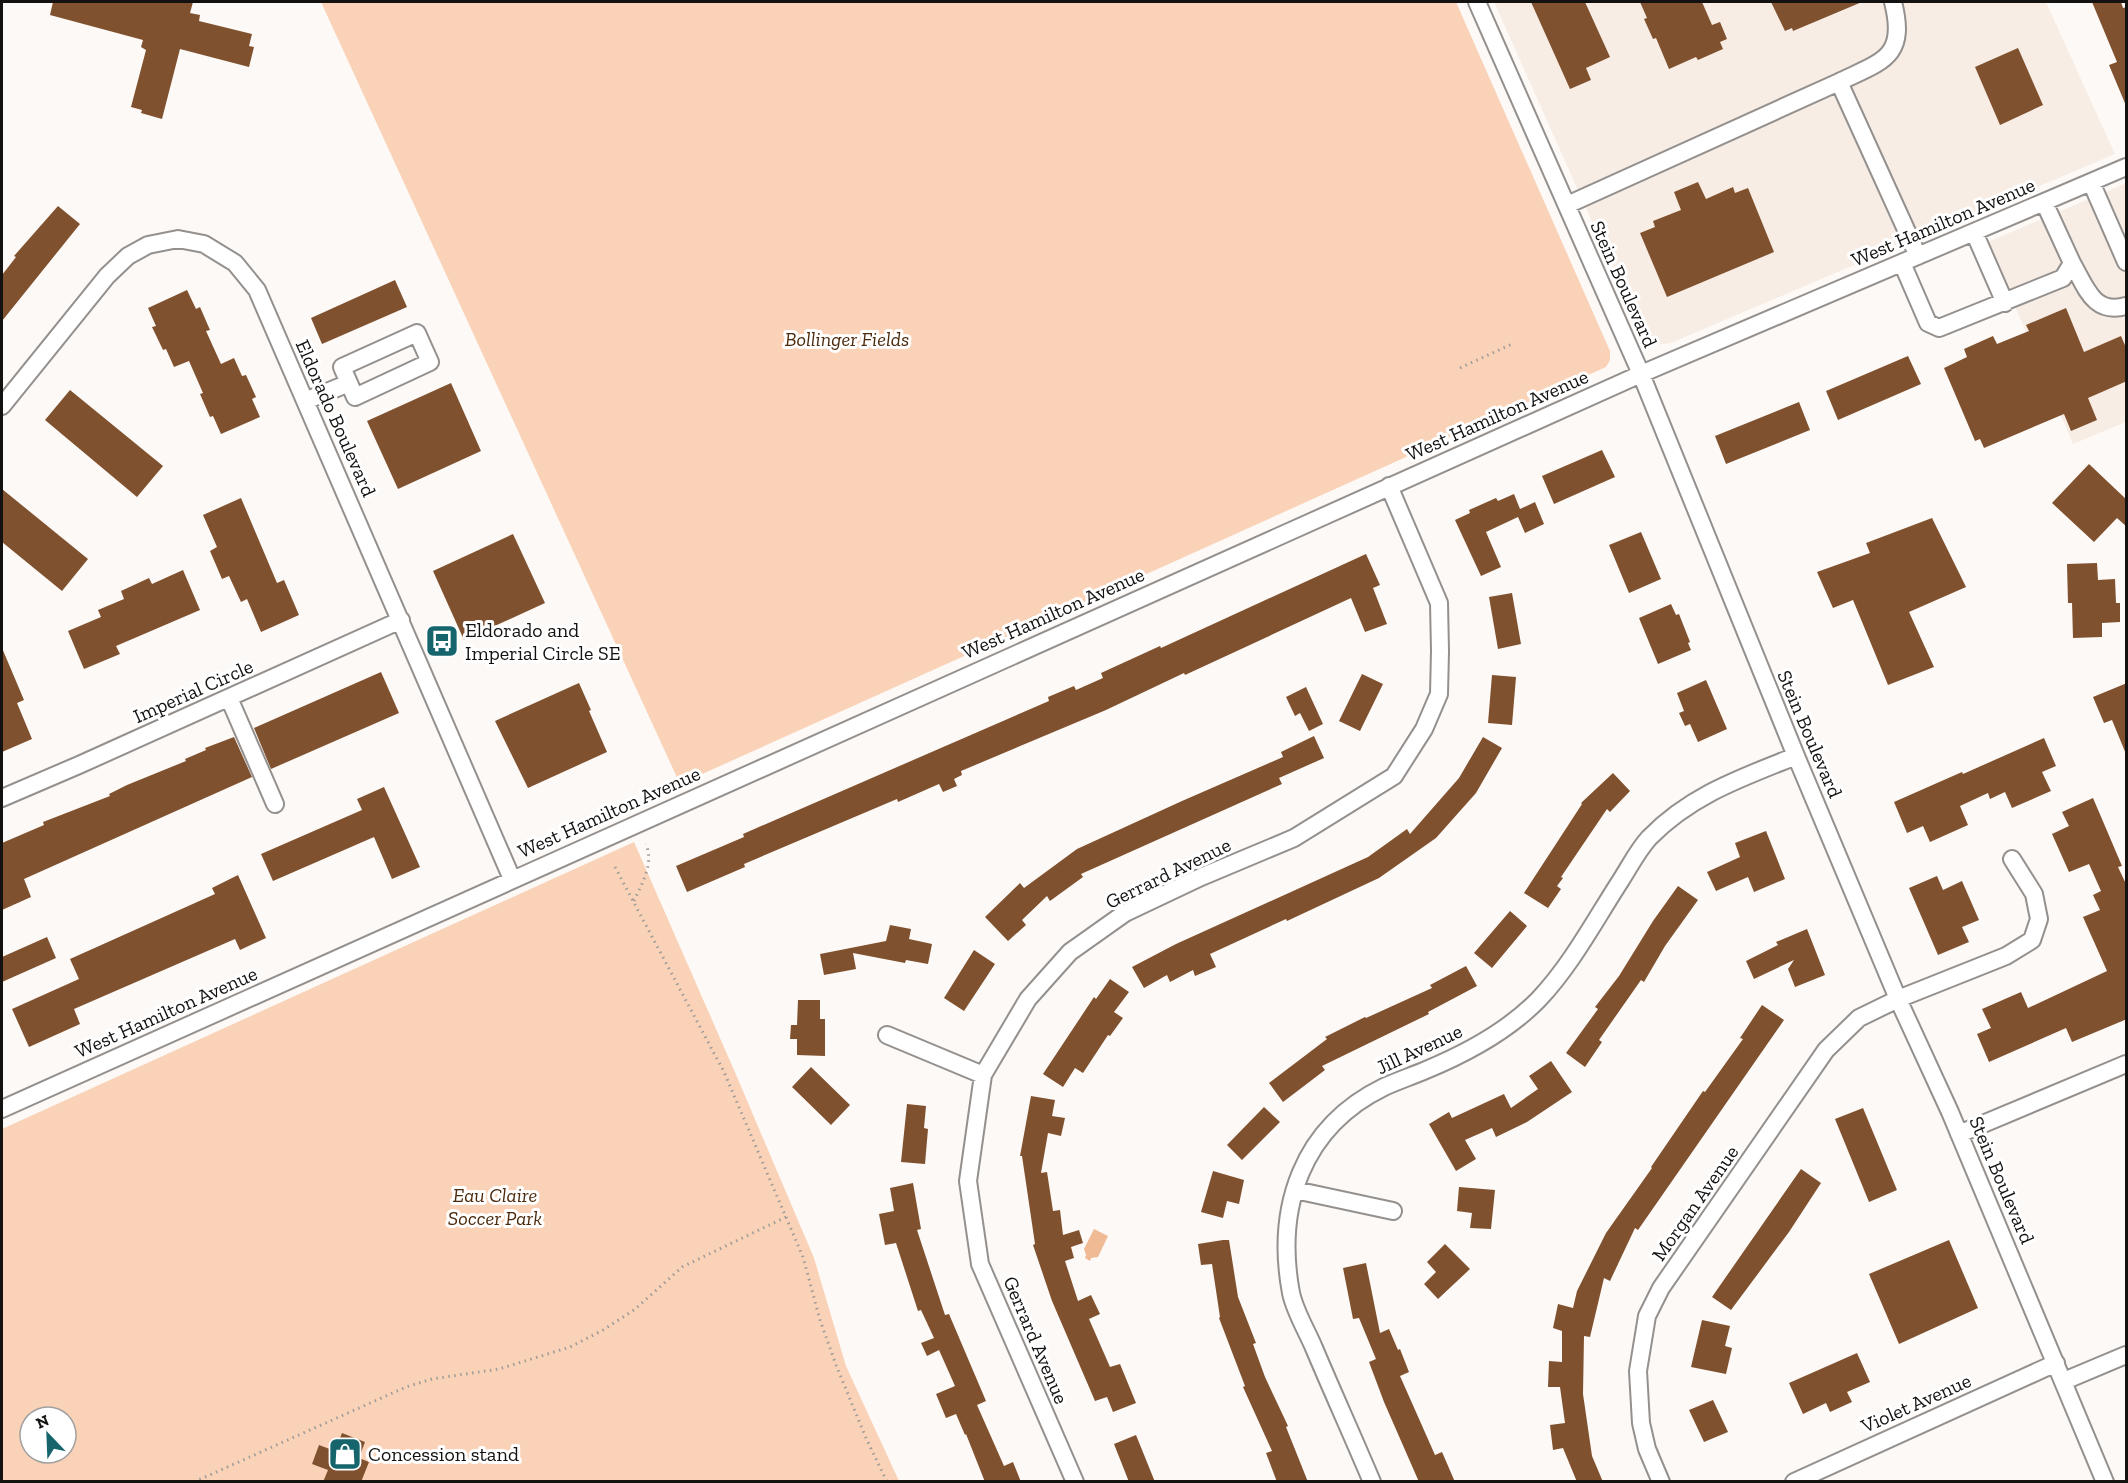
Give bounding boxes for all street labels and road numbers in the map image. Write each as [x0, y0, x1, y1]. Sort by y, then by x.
street label: West Hamilton Avenue [1848, 172, 2038, 272]
street label: Stein Boulevard [1585, 217, 1663, 351]
street label: Eldorado Boulevard [291, 336, 381, 500]
street label: West Hamilton Avenue [1402, 364, 1592, 466]
street label: West Hamilton Avenue [958, 562, 1148, 664]
street label: Imperial Circle [129, 654, 257, 728]
street label: Stein Boulevard [1772, 667, 1848, 801]
street label: West Hamilton Avenue [514, 761, 704, 863]
street label: Gerrard Avenue [1101, 832, 1235, 914]
street label: West Hamilton Avenue [71, 961, 261, 1063]
street label: Jill Avenue [1372, 1019, 1466, 1079]
street label: Stein Boulevard [1964, 1113, 2040, 1247]
street label: Morgan Avenue [1646, 1141, 1744, 1265]
street label: Gerrard Avenue [998, 1273, 1074, 1407]
street label: Violet Avenue [1856, 1368, 1975, 1438]

